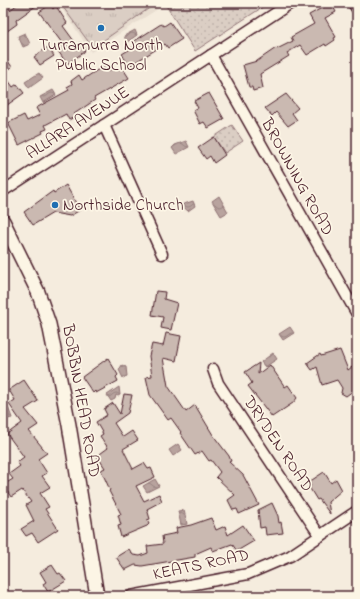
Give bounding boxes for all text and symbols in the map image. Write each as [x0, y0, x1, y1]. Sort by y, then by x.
marker: Turramurra North Public School [96, 23, 106, 33]
place label: Turramurra North Public School [39, 33, 163, 78]
street label: ALLARA AVENUE [21, 80, 135, 166]
street label: BROWNING ROAD [254, 113, 340, 240]
place label: Northside Church [63, 193, 183, 218]
marker: Northside Church [50, 200, 60, 210]
street label: BOBBIN HEAD ROAD [55, 321, 107, 480]
street label: DRYDEN ROAD [236, 390, 319, 497]
street label: KEATS ROAD [151, 543, 251, 587]

